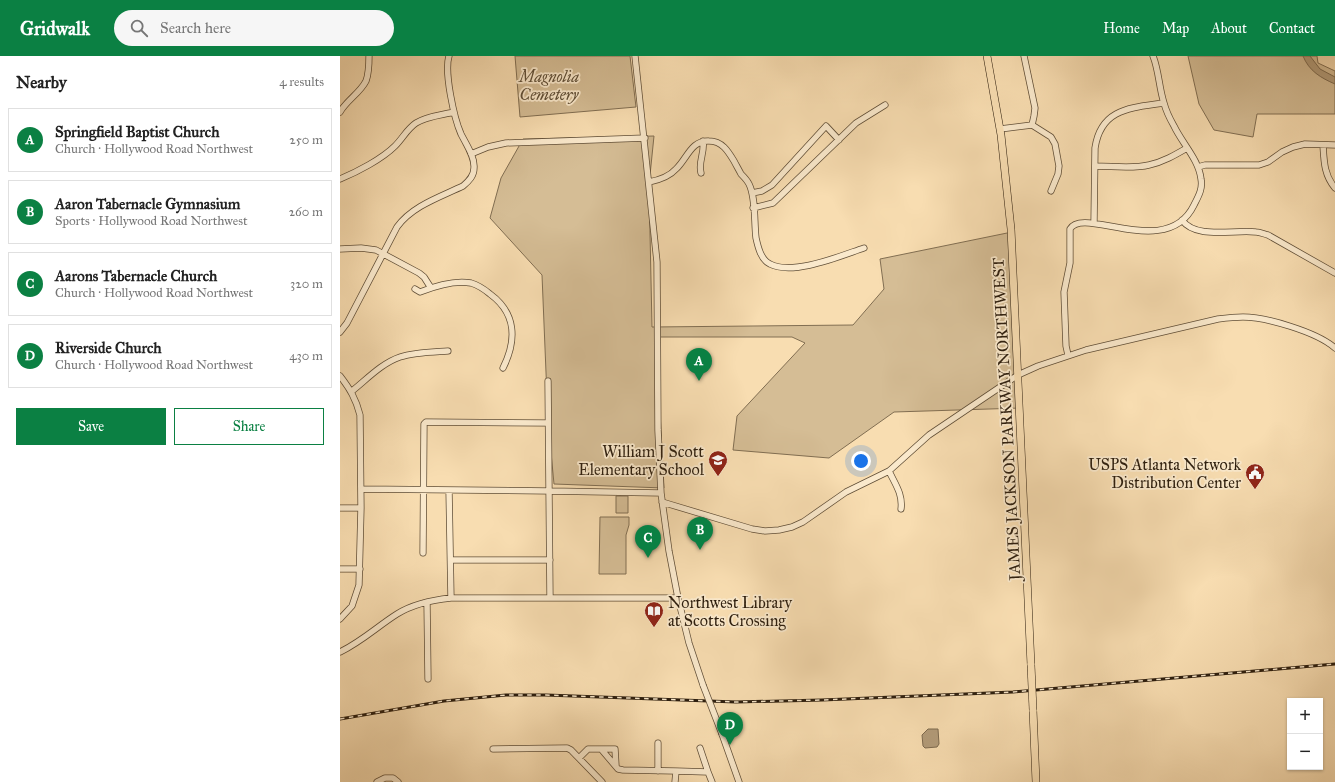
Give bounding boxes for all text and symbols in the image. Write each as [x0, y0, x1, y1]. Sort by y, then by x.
search box [114, 10, 394, 46]
text: Gridwalk [20, 17, 90, 40]
icon: search [128, 17, 150, 39]
text: Search here [160, 19, 231, 37]
text: Home [1103, 20, 1140, 37]
text: Map [1162, 20, 1189, 37]
text: About [1211, 20, 1247, 37]
text: Contact [1269, 20, 1315, 37]
park label: Magnolia Cemetery [517, 67, 579, 104]
text: Nearby [16, 72, 67, 93]
text: 4 results [279, 74, 324, 90]
text: Springfield Baptist Church [55, 123, 220, 141]
text: A [26, 132, 34, 148]
text: 250 m [289, 132, 323, 148]
text: Church · Hollywood Road Northwest [55, 141, 253, 157]
text: Aaron Tabernacle Gymnasium [55, 195, 240, 213]
text: B [26, 204, 34, 220]
text: 260 m [289, 204, 323, 220]
text: Sports · Hollywood Road Northwest [55, 213, 248, 229]
street label: JAMES JACKSON PARKWAY NORTHWEST [989, 257, 1026, 583]
text: Aarons Tabernacle Church [55, 267, 217, 285]
text: C [26, 276, 34, 292]
text: 320 m [290, 276, 323, 292]
text: Church · Hollywood Road Northwest [55, 285, 253, 301]
text: Riverside Church [55, 339, 162, 357]
text: D [25, 348, 35, 364]
text: 430 m [289, 348, 323, 364]
pin: A [686, 348, 712, 381]
text: Church · Hollywood Road Northwest [55, 357, 253, 373]
button: Save [16, 408, 166, 445]
button: Share [174, 408, 324, 445]
place label: William J Scott Elementary School [578, 442, 705, 479]
school or university icon: William J Scott Elementary School [707, 449, 729, 477]
your location [851, 451, 871, 471]
place label: USPS Atlanta Network Distribution Center [1088, 455, 1242, 492]
public building icon: USPS Atlanta Network Distribution Center [1244, 462, 1266, 490]
pin: B [687, 517, 713, 550]
pin: C [635, 525, 661, 558]
place label: Northwest Library at Scotts Crossing [668, 593, 792, 631]
library icon: Northwest Library at Scotts Crossing [643, 600, 665, 628]
map controls [1287, 698, 1323, 770]
button: + [1287, 698, 1323, 734]
pin: D [717, 712, 743, 745]
button: − [1287, 734, 1323, 770]

